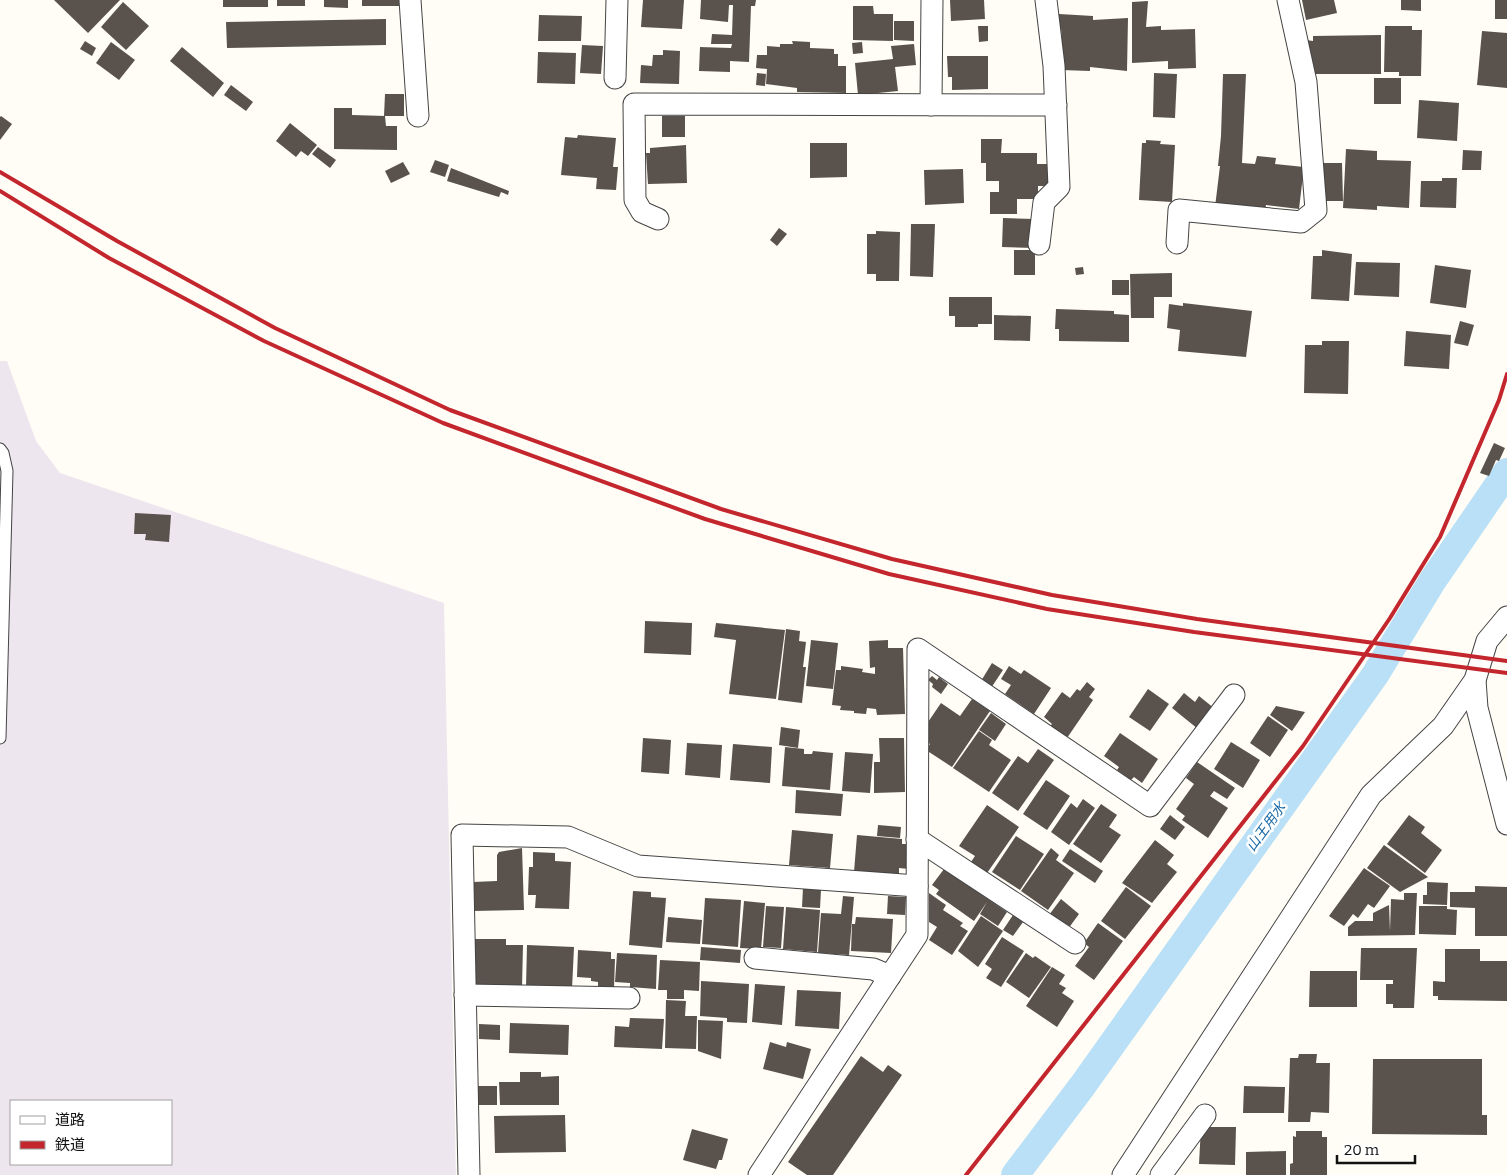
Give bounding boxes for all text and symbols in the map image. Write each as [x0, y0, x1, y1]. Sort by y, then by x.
water label: 山王用水 [1243, 798, 1291, 855]
legend [10, 1100, 172, 1165]
text: 道路 [55, 1111, 85, 1129]
scale bar [1337, 1132, 1414, 1164]
text: 鉄道 [55, 1136, 85, 1154]
text: 20 m [1344, 1141, 1380, 1159]

